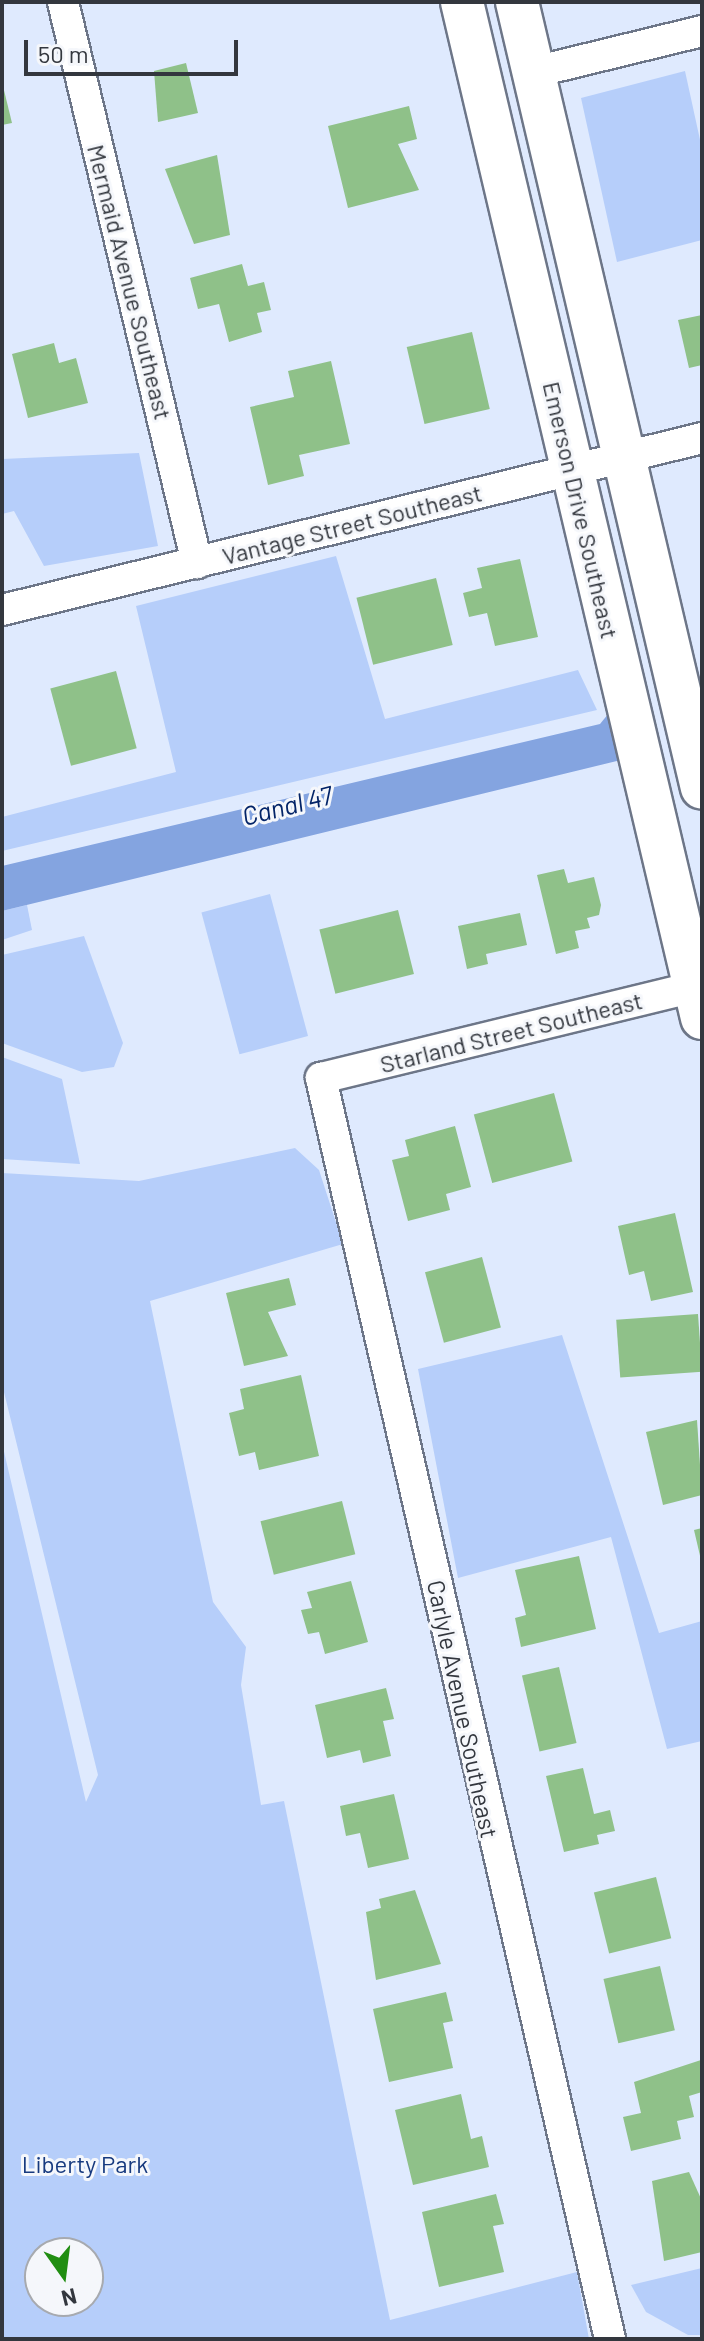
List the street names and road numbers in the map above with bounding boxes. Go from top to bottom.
street label: Mermaid Avenue Southeast [82,141,178,423]
street label: Emerson Drive Southeast [537,379,625,641]
street label: Vantage Street Southeast [219,478,485,570]
street label: Starland Street Southeast [377,985,645,1079]
street label: Carlyle Avenue Southeast [422,1577,504,1841]

